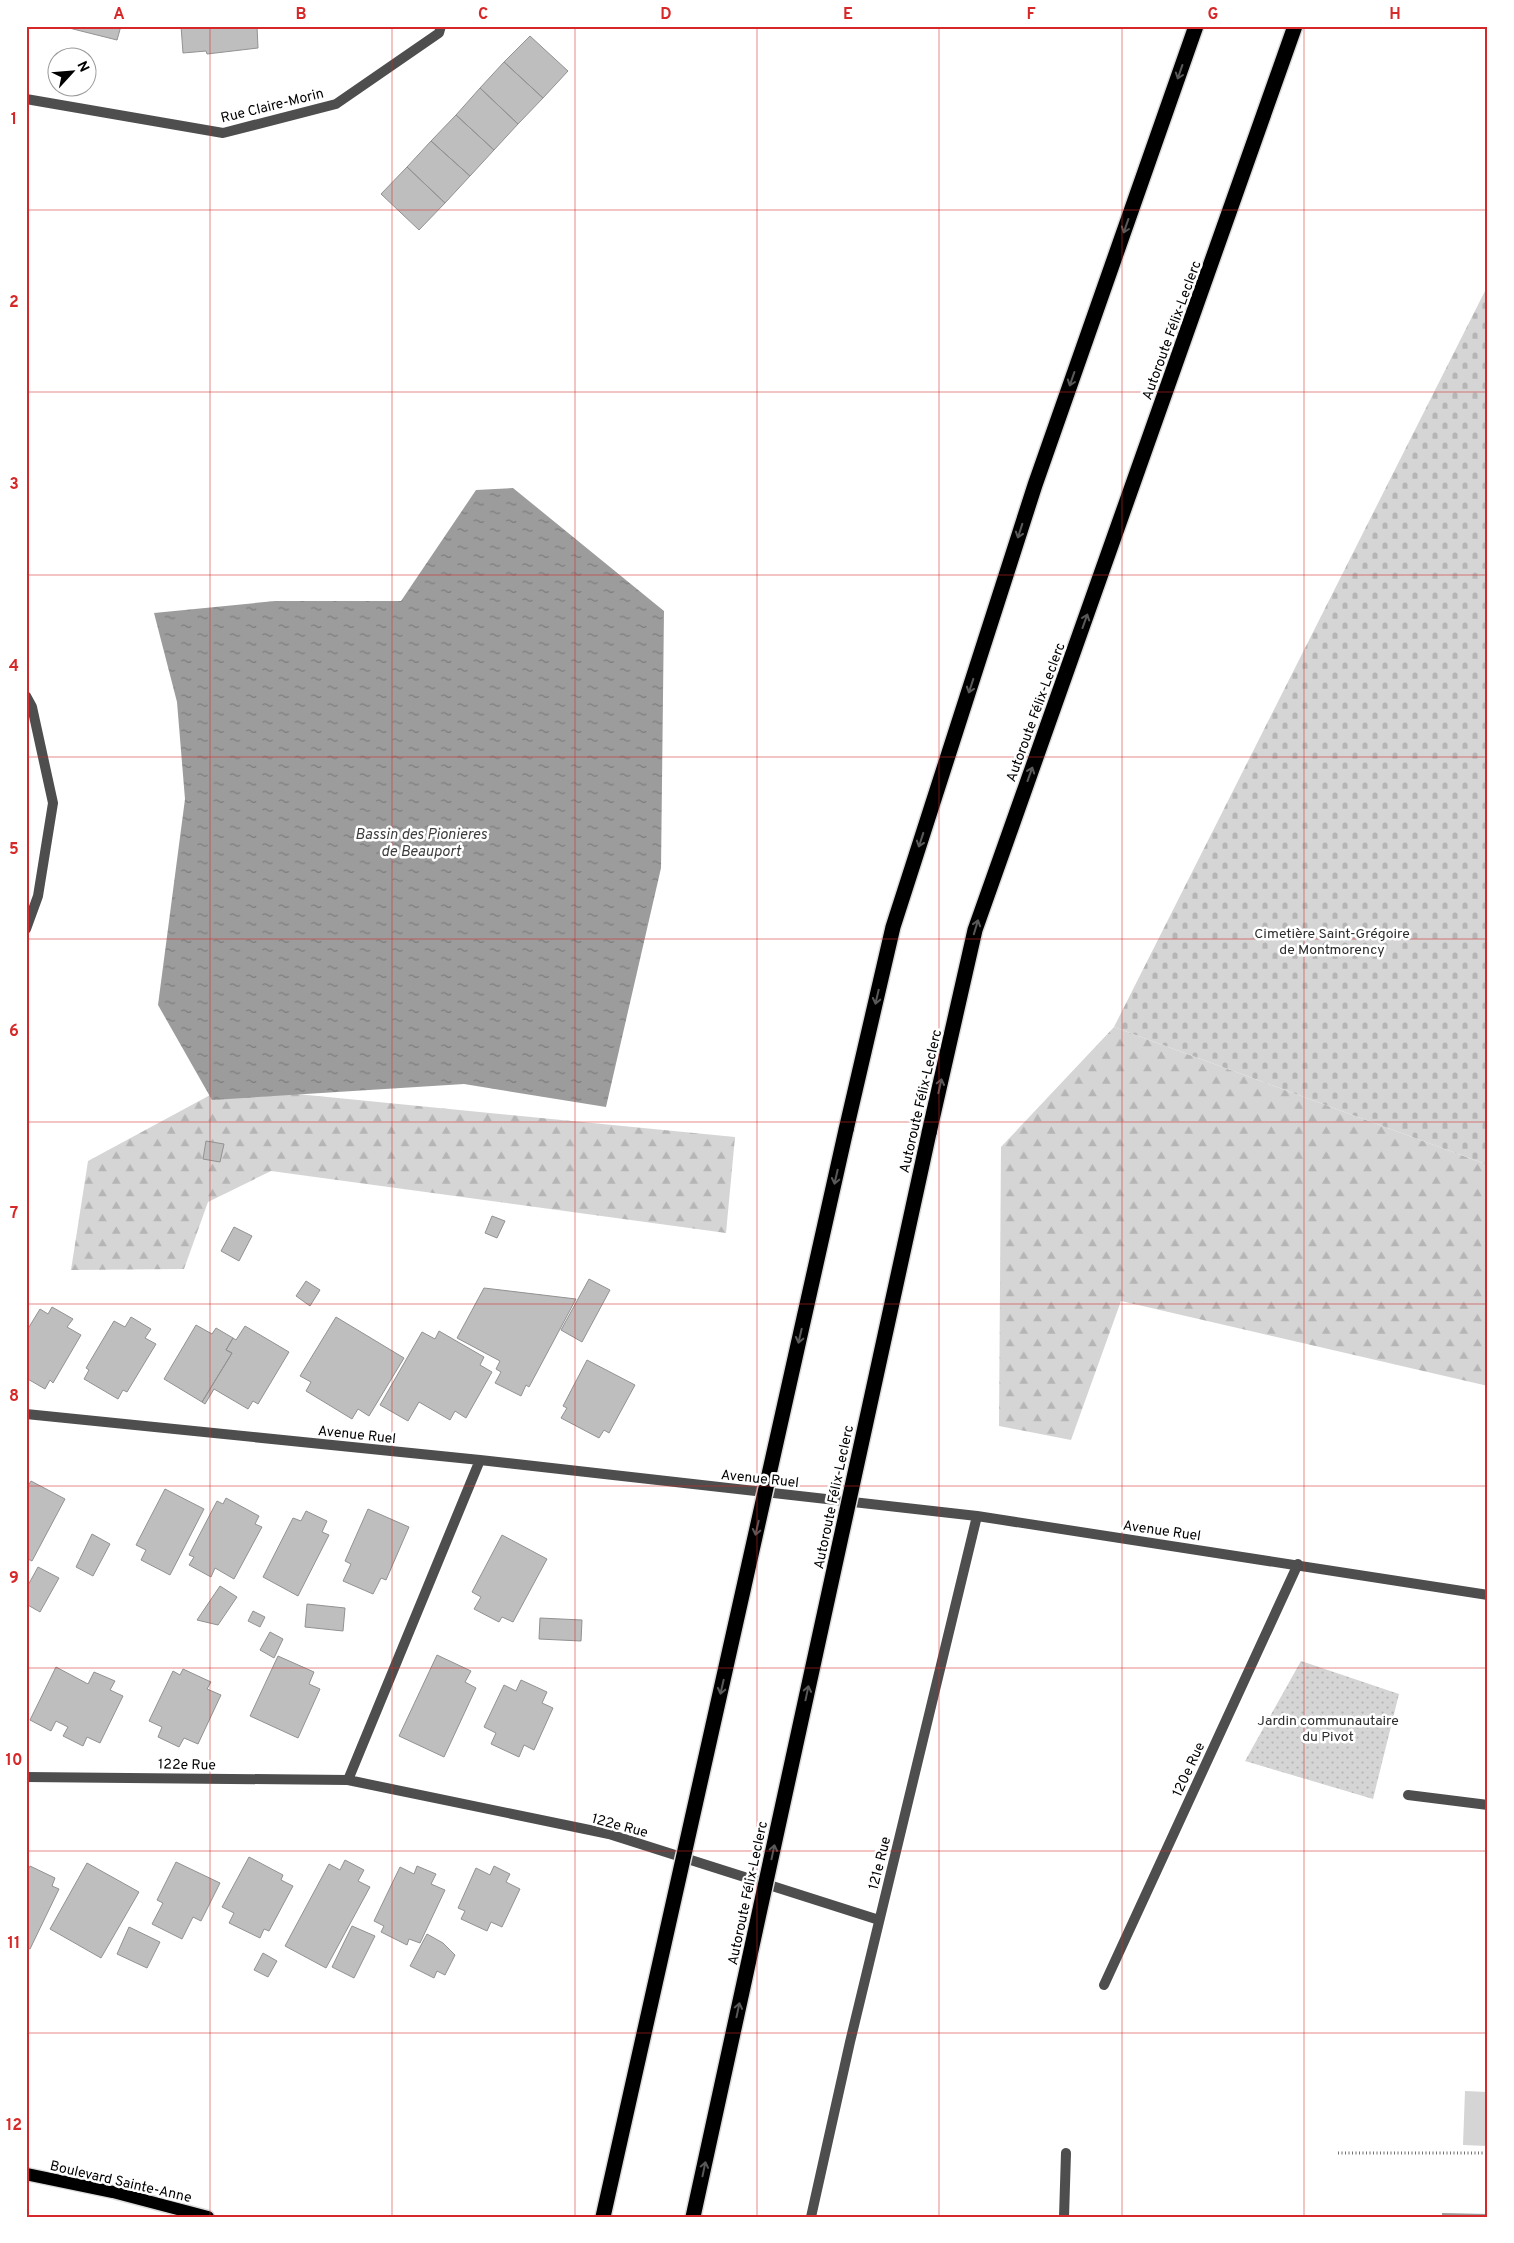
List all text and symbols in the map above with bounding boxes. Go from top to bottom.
text: A [113,5,125,25]
text: B [295,5,307,25]
text: C [478,5,488,25]
text: D [660,5,672,25]
text: E [843,5,853,25]
text: F [1026,5,1036,25]
text: G [1208,5,1218,25]
text: H [1389,5,1401,25]
north arrow [48,48,98,98]
text: N [72,59,92,75]
one-way arrow [1175,64,1184,80]
street label: Rue Claire-Morin [219,85,326,127]
text: 1 [11,110,17,130]
one-way arrow [1121,217,1130,233]
street label: Autoroute Félix-Leclerc [1139,259,1206,402]
text: 2 [9,293,19,313]
one-way arrow [1067,371,1077,387]
text: 3 [9,475,19,495]
one-way arrow [1015,523,1025,539]
one-way arrow [1081,614,1090,629]
street label: Autoroute Félix-Leclerc [1003,641,1070,784]
text: 4 [9,657,19,677]
one-way arrow [965,677,975,693]
one-way arrow [1026,767,1035,782]
water label: Bassin des Pionieres de Beauport [355,826,487,862]
one-way arrow [915,832,925,848]
text: 5 [9,840,19,860]
one-way arrow [972,920,982,936]
park label: Cimetière Saint-Grégoire de Montmorency [1254,926,1410,959]
one-way arrow [872,988,881,1004]
text: 6 [9,1022,19,1042]
street label: Autoroute Félix-Leclerc [897,1028,946,1175]
one-way arrow [935,1078,945,1094]
one-way arrow [831,1169,840,1185]
text: 7 [10,1204,18,1224]
one-way arrow [795,1327,804,1343]
text: 8 [9,1387,19,1407]
street label: Avenue Ruel [317,1423,397,1448]
street label: Autoroute Félix-Leclerc [811,1424,858,1571]
street label: Avenue Ruel [720,1467,800,1492]
street label: Avenue Ruel [1122,1518,1202,1545]
one-way arrow [752,1520,761,1536]
text: 9 [9,1569,19,1589]
one-way arrow [716,1679,726,1695]
one-way arrow [803,1685,812,1701]
park label: Jardin communautaire du Pivot [1257,1713,1399,1746]
street label: 120e Rue [1169,1740,1209,1800]
text: 10 [6,1751,22,1771]
street label: 122e Rue [158,1756,216,1775]
street label: 122e Rue [590,1811,650,1842]
street label: Autoroute Félix-Leclerc [725,1820,772,1967]
street label: 121e Rue [866,1835,895,1892]
one-way arrow [769,1844,778,1860]
text: 11 [8,1934,20,1954]
one-way arrow [734,2003,743,2019]
text: 12 [6,2116,22,2136]
street label: Boulevard Sainte-Anne [48,2158,193,2207]
one-way arrow [700,2162,709,2178]

